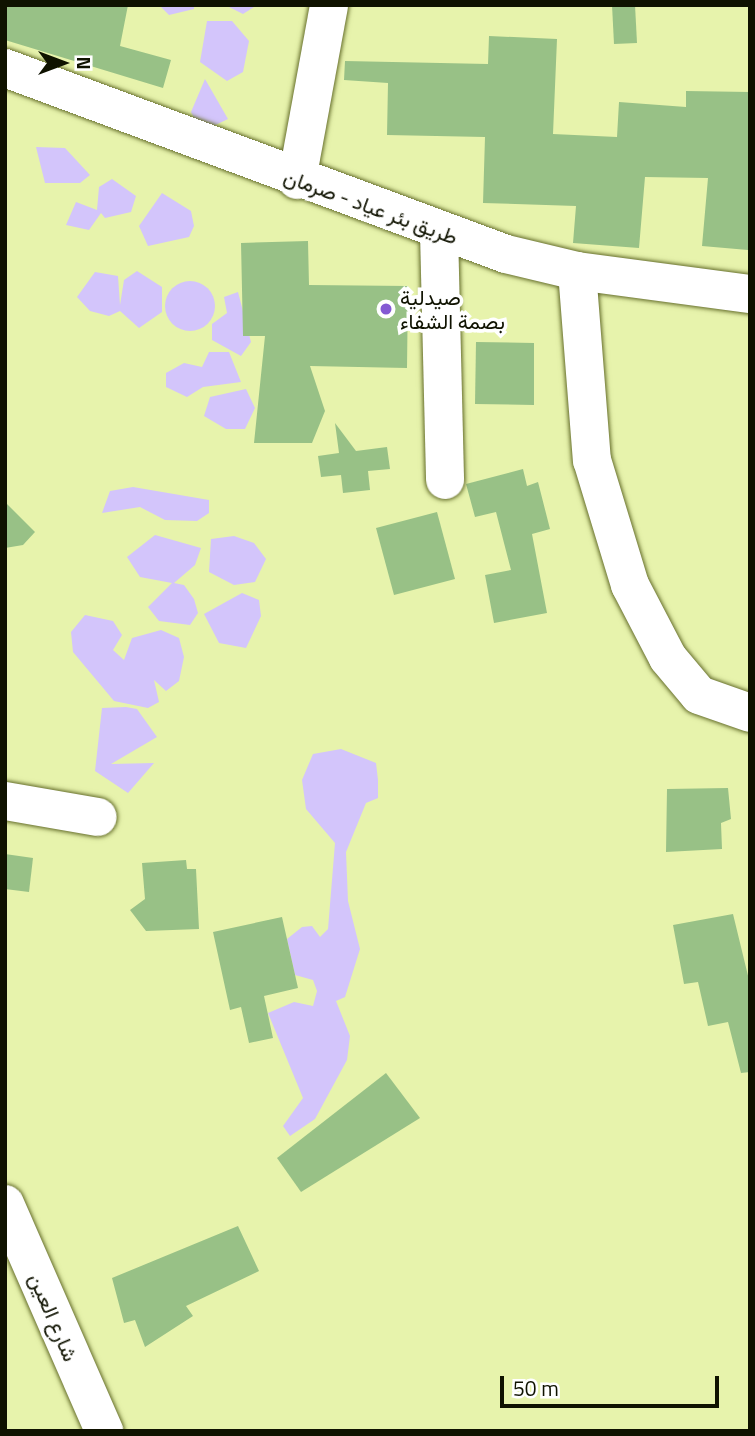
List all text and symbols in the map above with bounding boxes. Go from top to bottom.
north arrow [28,28,98,98]
text: N [70,56,99,70]
street label: طريق بئر عياد - صرمان [281,163,461,249]
place label: صيدلية بصمة الشفاء [400,284,505,334]
marker: صيدلية بصمة الشفاء [378,301,394,317]
street label: شارع العين [24,1269,84,1365]
scale bar [503,1362,722,1406]
text: 50 m [513,1372,559,1404]

